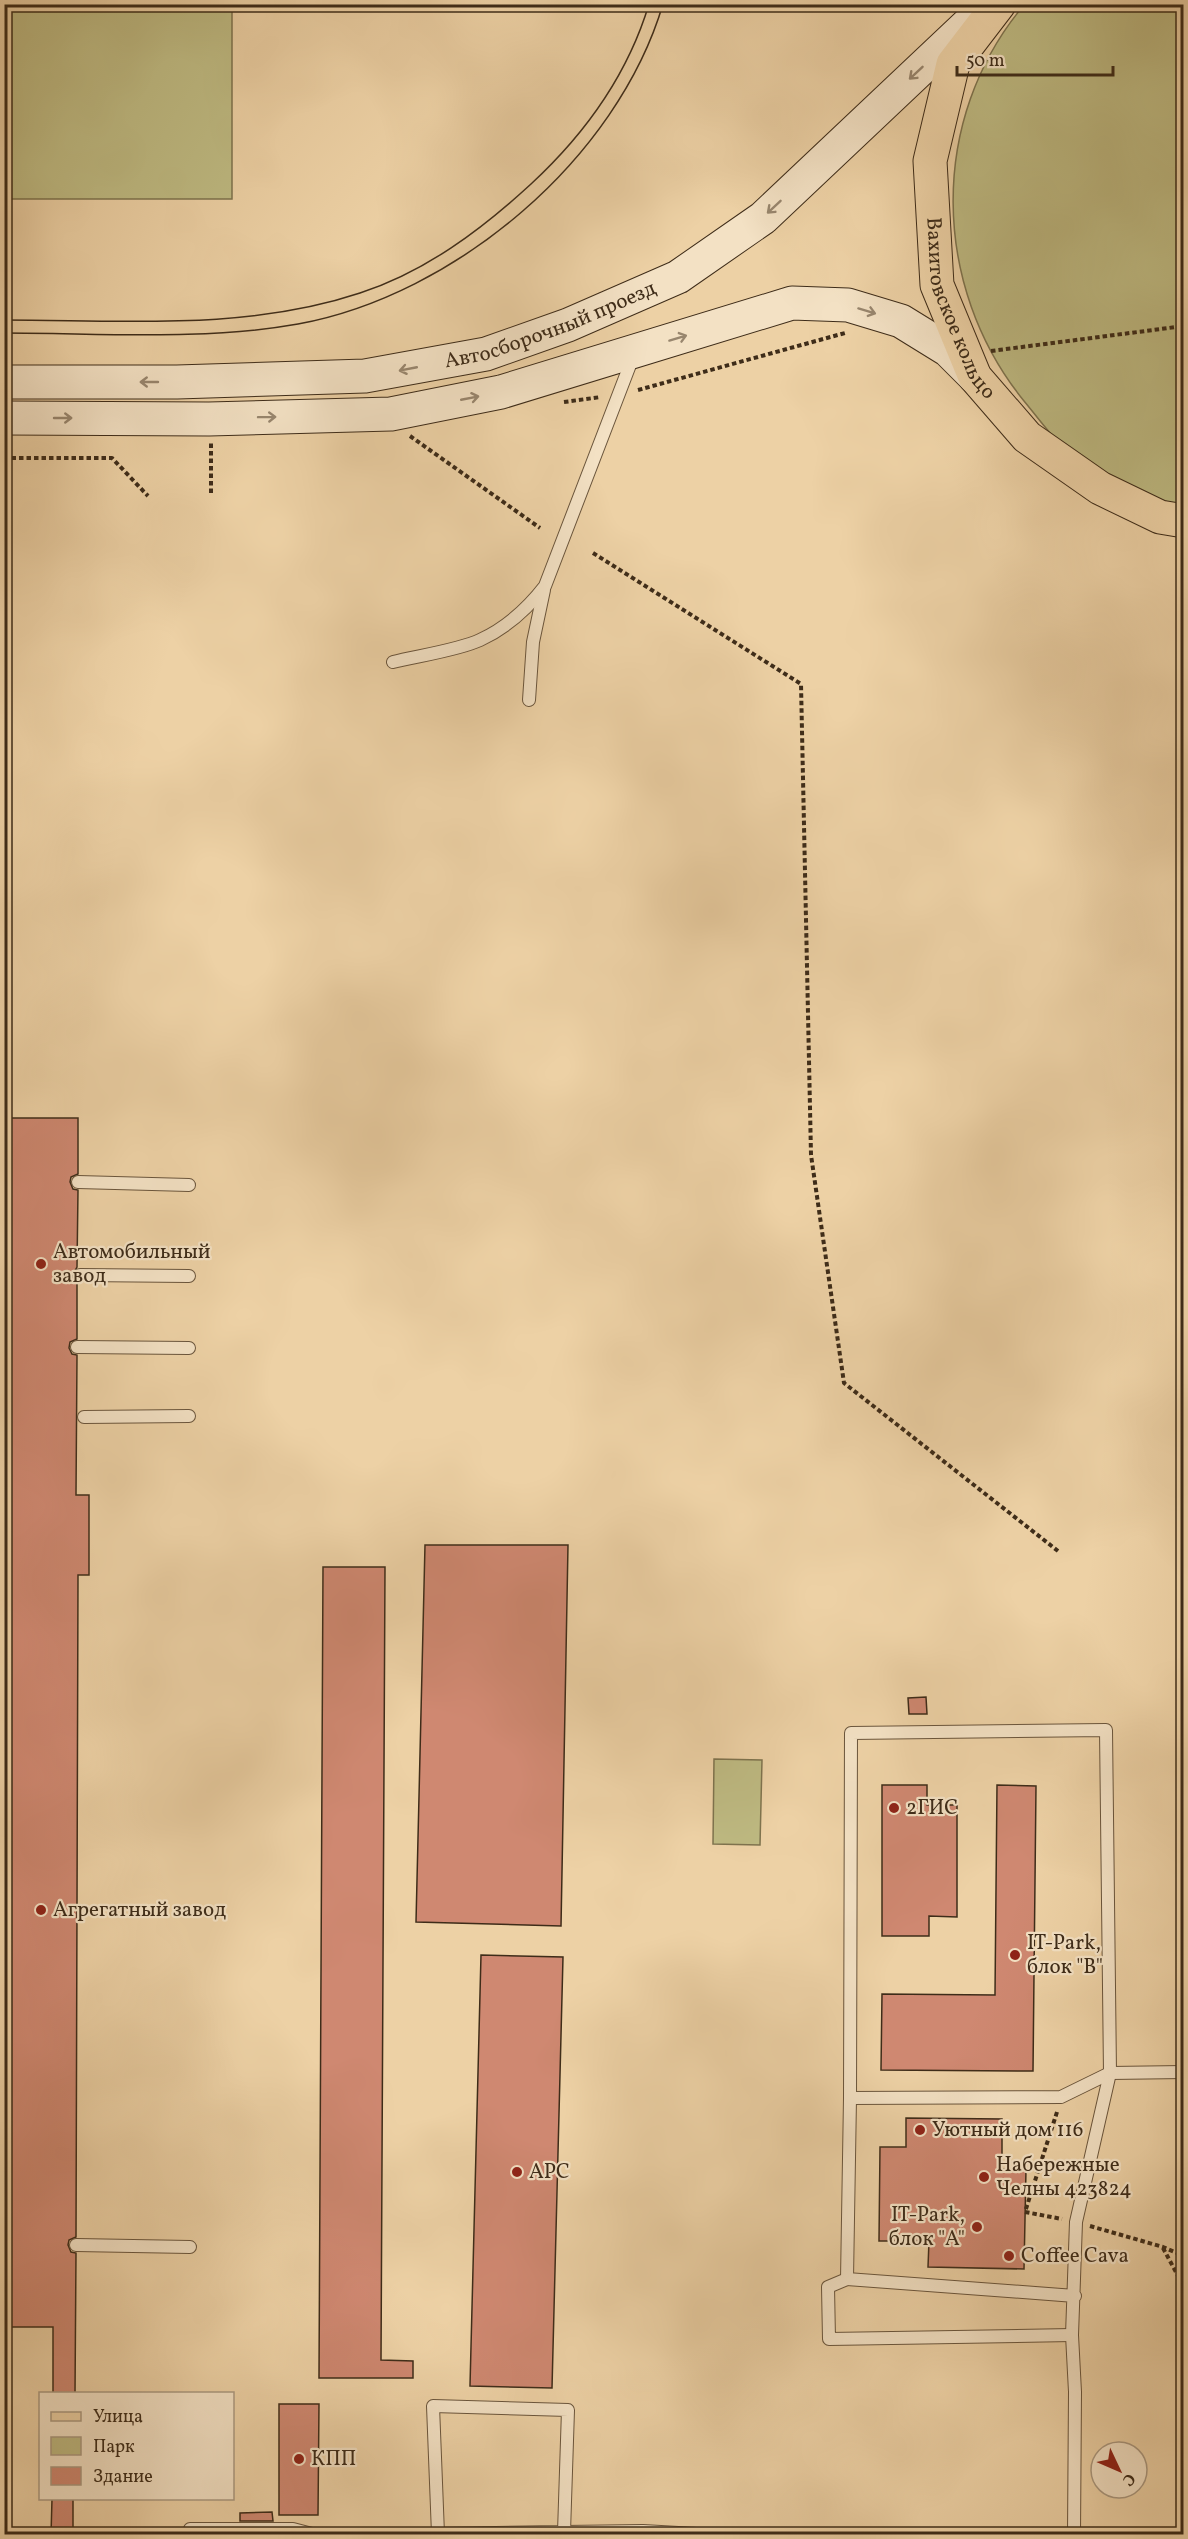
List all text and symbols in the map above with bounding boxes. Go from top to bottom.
scale bar [957,39,1113,77]
text: 50 m [966,49,1005,74]
one-way arrow [909,66,924,80]
one-way arrow [767,200,782,214]
street label: Вахитовское кольцо [919,216,1003,406]
street label: Автосборочный проезд [442,274,661,376]
one-way arrow [857,305,876,317]
one-way arrow [668,332,687,343]
one-way arrow [399,364,419,375]
one-way arrow [139,376,159,388]
one-way arrow [460,392,480,403]
one-way arrow [52,412,72,424]
one-way arrow [257,412,277,423]
place label: Автомобильный завод [53,1238,211,1291]
marker: Автомобильный завод [34,1257,48,1271]
place label: 2ГИС [906,1794,958,1823]
marker: 2ГИС [887,1801,901,1815]
place label: Агрегатный завод [53,1896,226,1925]
marker: Агрегатный завод [34,1903,48,1917]
place label: IT-Park, блок "В" [1027,1929,1103,1982]
marker: IT-Park, блок "В" [1008,1948,1022,1962]
place label: Уютный дом 116 [932,2116,1083,2145]
marker: Уютный дом 116 [913,2123,927,2137]
place label: Набережные Челны 423824 [996,2151,1132,2204]
place label: АРС [529,2158,570,2187]
marker: АРС [510,2165,524,2179]
marker: Набережные Челны 423824 [977,2170,991,2184]
place label: IT-Park, блок "А" [889,2201,965,2254]
marker: IT-Park, блок "А" [970,2220,984,2234]
place label: Coffee Cava [1021,2242,1129,2271]
marker: Coffee Cava [1002,2249,1016,2263]
legend [39,2392,234,2500]
text: Улица [93,2405,143,2430]
text: Парк [93,2435,135,2460]
north arrow [1089,2440,1149,2500]
place label: КПП [311,2445,356,2474]
marker: КПП [292,2452,306,2466]
text: Здание [93,2465,153,2490]
text: С [1117,2468,1140,2490]

